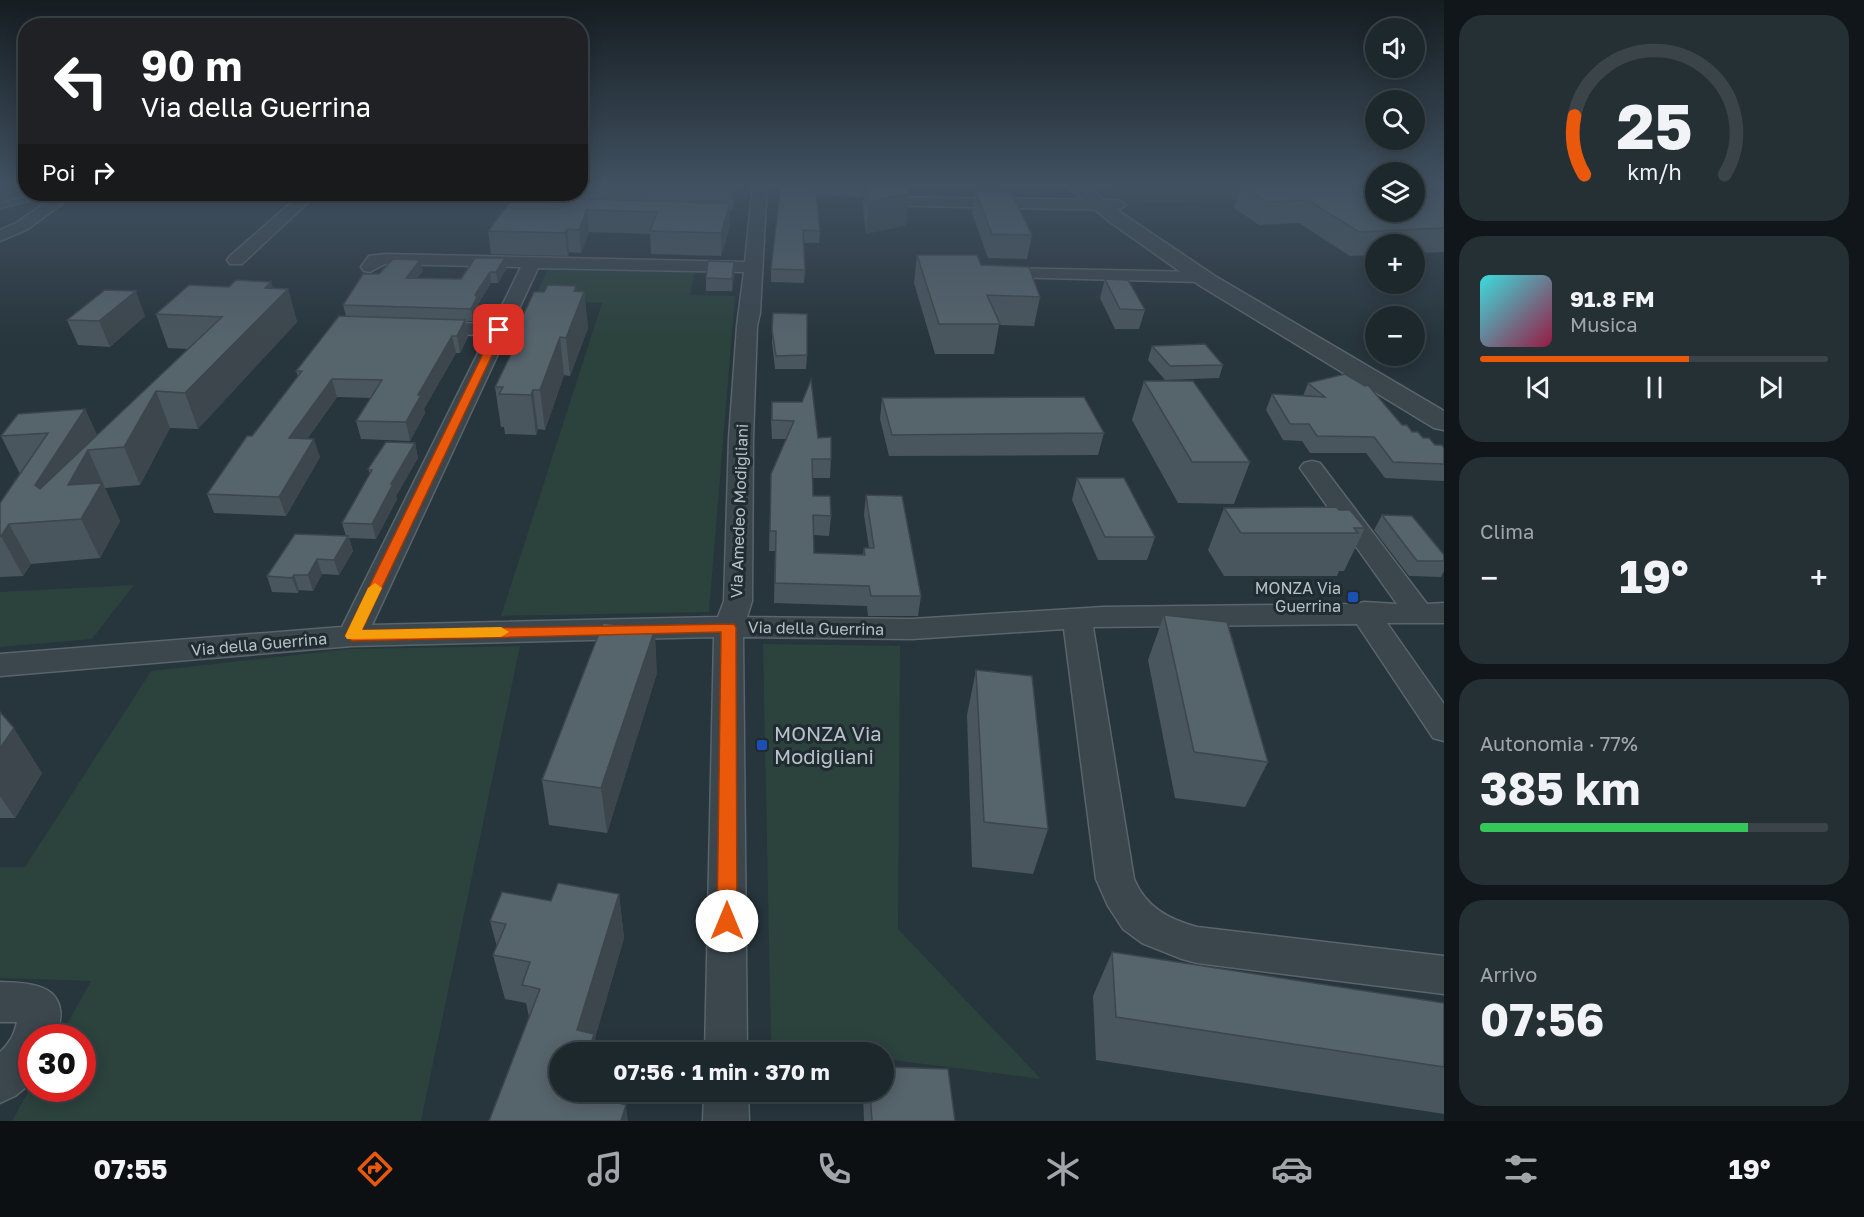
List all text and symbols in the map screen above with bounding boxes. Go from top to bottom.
map controls [1365,18,1425,366]
button: sound [1365,18,1425,78]
text: 90 m [141,40,242,90]
icon: left [42,42,120,120]
text: 25 [1616,88,1692,163]
button: search [1365,90,1425,150]
text: Via della Guerrina [141,91,371,123]
icon: right [87,156,120,189]
text: Poi [42,159,75,186]
text: km/h [1627,159,1681,185]
button: layers [1365,162,1425,222]
button: + [1365,234,1425,294]
text: 91.8 FM [1570,285,1655,312]
pin [473,304,524,355]
button: − [1365,306,1425,366]
text: Musica [1570,312,1637,336]
icon: arrive [482,313,515,346]
icon: previous [1522,371,1555,404]
icon: pause [1638,371,1671,404]
icon: next [1754,371,1787,404]
street label: Via Amedeo Modigliani [726,423,752,599]
text: Clima [1480,519,1534,543]
text: 19° [1619,549,1689,603]
text: − [1480,558,1498,597]
text: + [1810,558,1828,597]
place label: MONZA Via Guerrina [1255,578,1341,616]
marker: MONZA Via Guerrina [1346,590,1360,604]
street label: Via della Guerrina [748,617,884,639]
street label: Via della Guerrina [190,628,328,660]
place label: MONZA Via Modigliani [774,721,882,768]
text: Autonomia · 77% [1480,731,1638,755]
marker: MONZA Via Modigliani [755,738,769,752]
text: 385 km [1480,761,1640,815]
position arrow [695,889,759,953]
text: Arrivo [1480,962,1537,986]
text: 07:56 [1480,992,1604,1046]
speed limit sign: 30 [18,1024,96,1102]
text: 07:56 · 1 min · 370 m [613,1058,830,1085]
icon: directions [354,1148,396,1190]
icon: music [584,1148,626,1190]
icon: phone [813,1148,855,1190]
icon: climate [1042,1148,1084,1190]
icon: car [1271,1148,1313,1190]
icon: filters [1500,1148,1542,1190]
text: 07:55 [94,1153,167,1185]
text: 19° [1729,1153,1770,1185]

